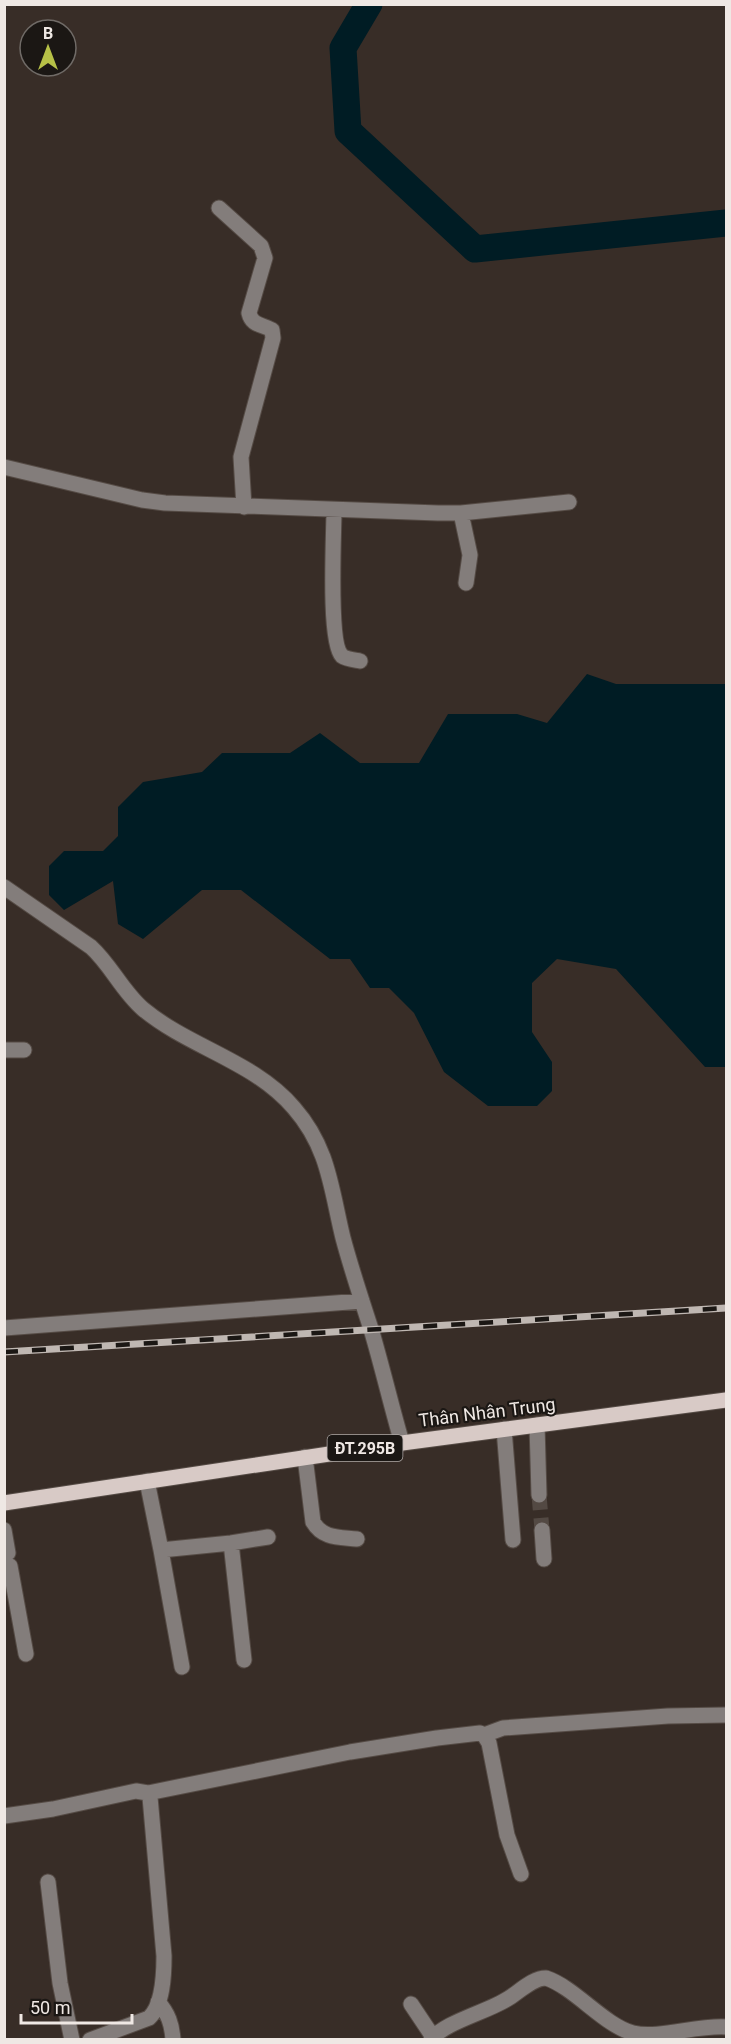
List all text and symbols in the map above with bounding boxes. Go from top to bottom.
north arrow [18,18,78,78]
text: B [43,24,53,43]
street label: Thân Nhân Trung [417,1393,557,1431]
road number: ĐT.295B [328,1435,403,1461]
scale bar [21,1987,132,2025]
text: 50 m [30,1997,70,2018]

